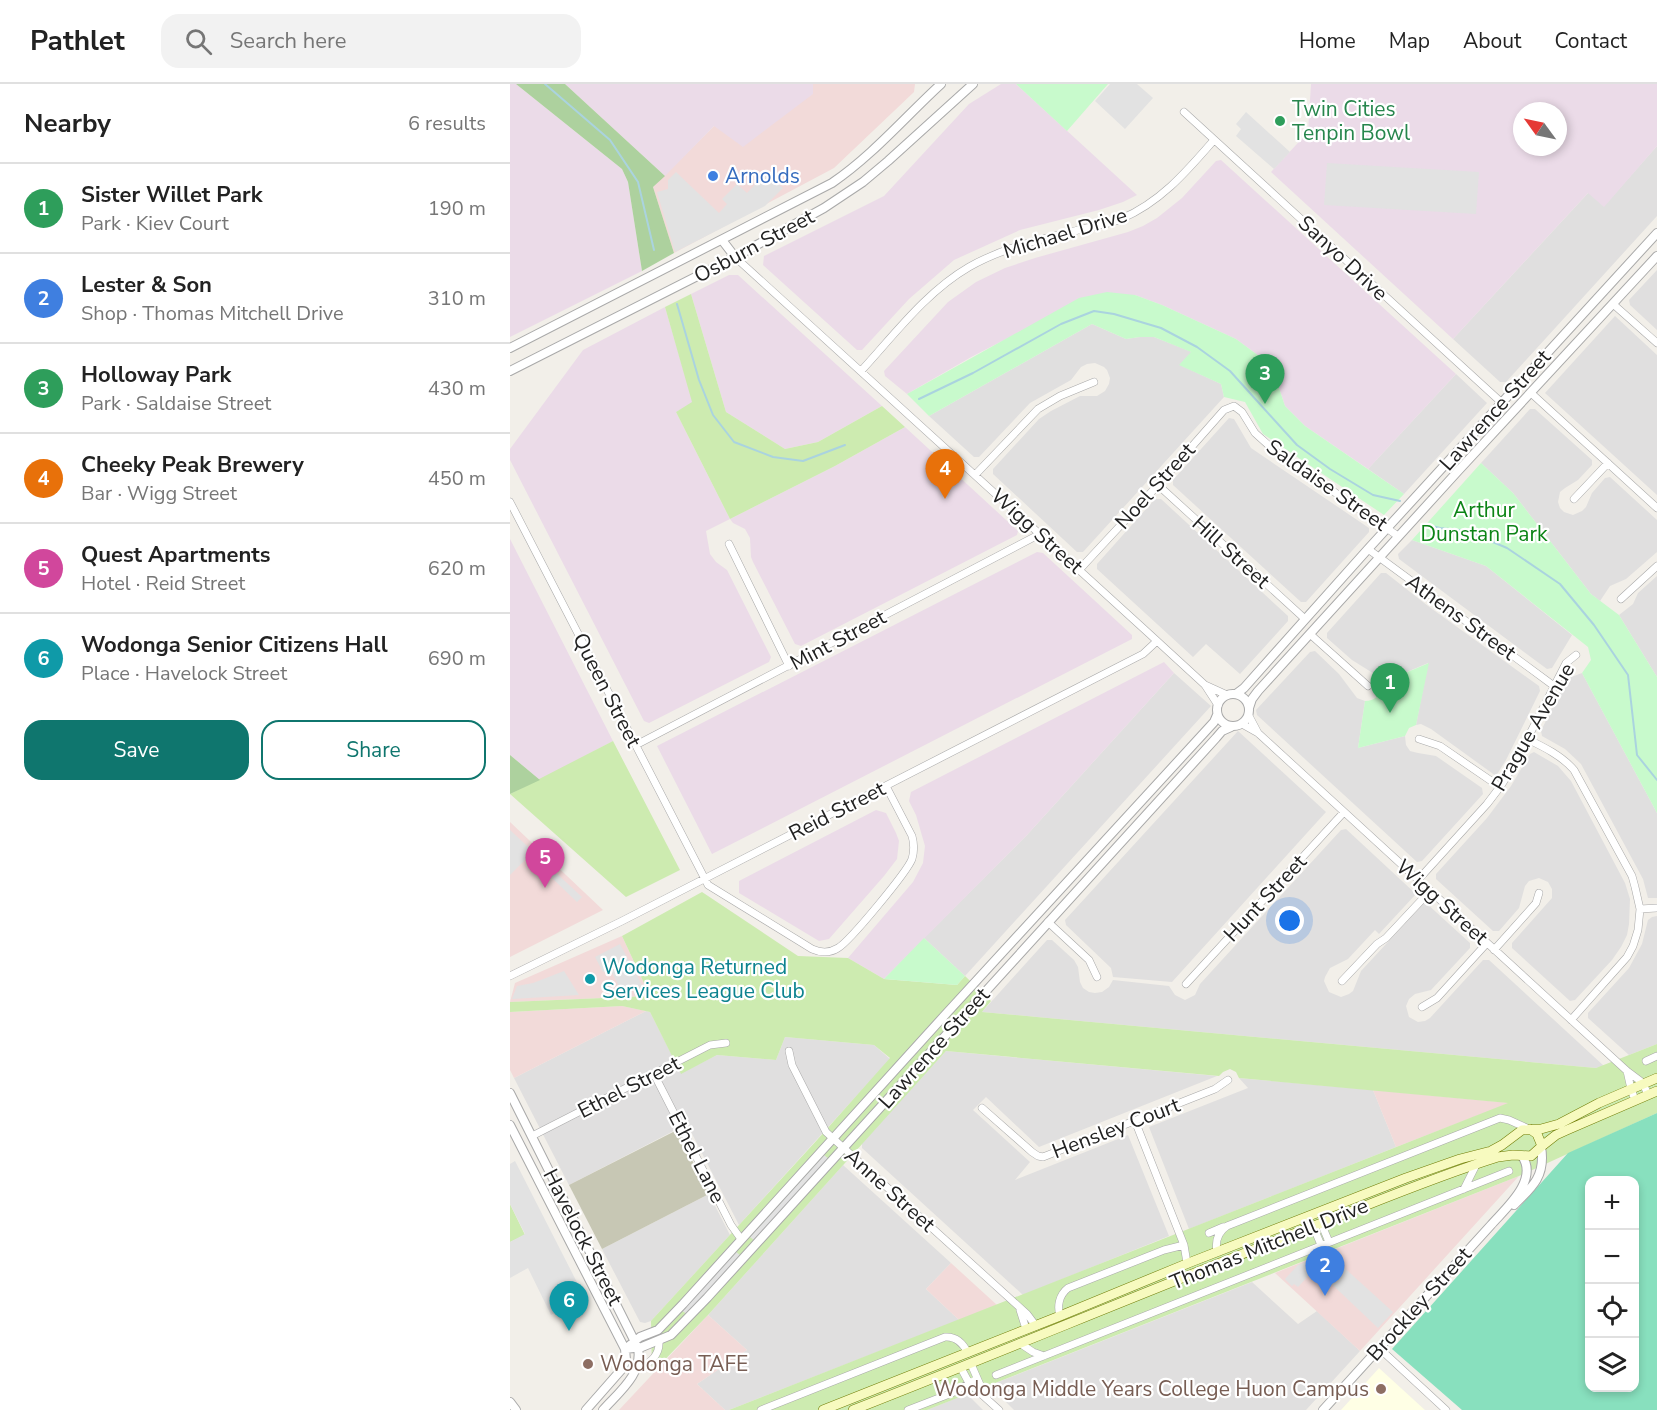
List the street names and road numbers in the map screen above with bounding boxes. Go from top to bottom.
street label: Michael Drive [1000,201,1130,265]
street label: Osburn Street [689,202,820,289]
street label: Sanyo Drive [1292,209,1394,307]
street label: Lawrence Street [1433,343,1557,477]
street label: Saldaise Street [1261,433,1394,538]
street label: Noel Street [1109,436,1202,535]
street label: Wigg Street [985,482,1090,580]
street label: Hill Street [1186,509,1277,595]
street label: Athens Street [1400,567,1522,667]
street label: Mint Street [785,603,891,677]
street label: Queen Street [566,628,648,753]
street label: Prague Avenue [1485,658,1581,796]
street label: Reid Street [784,774,891,847]
street label: Hunt Street [1217,848,1313,948]
street label: Wigg Street [1390,853,1495,951]
street label: Lawrence Street [872,981,996,1115]
street label: Ethel Street [573,1049,686,1125]
street label: Hensley Court [1048,1091,1185,1165]
street label: Ethel Lane [662,1106,732,1208]
street label: Anne Street [839,1142,942,1239]
street label: Havelock Street [537,1164,630,1311]
street label: Thomas Mitchell Drive [1166,1191,1372,1297]
street label: Brockley Street [1360,1241,1478,1367]

